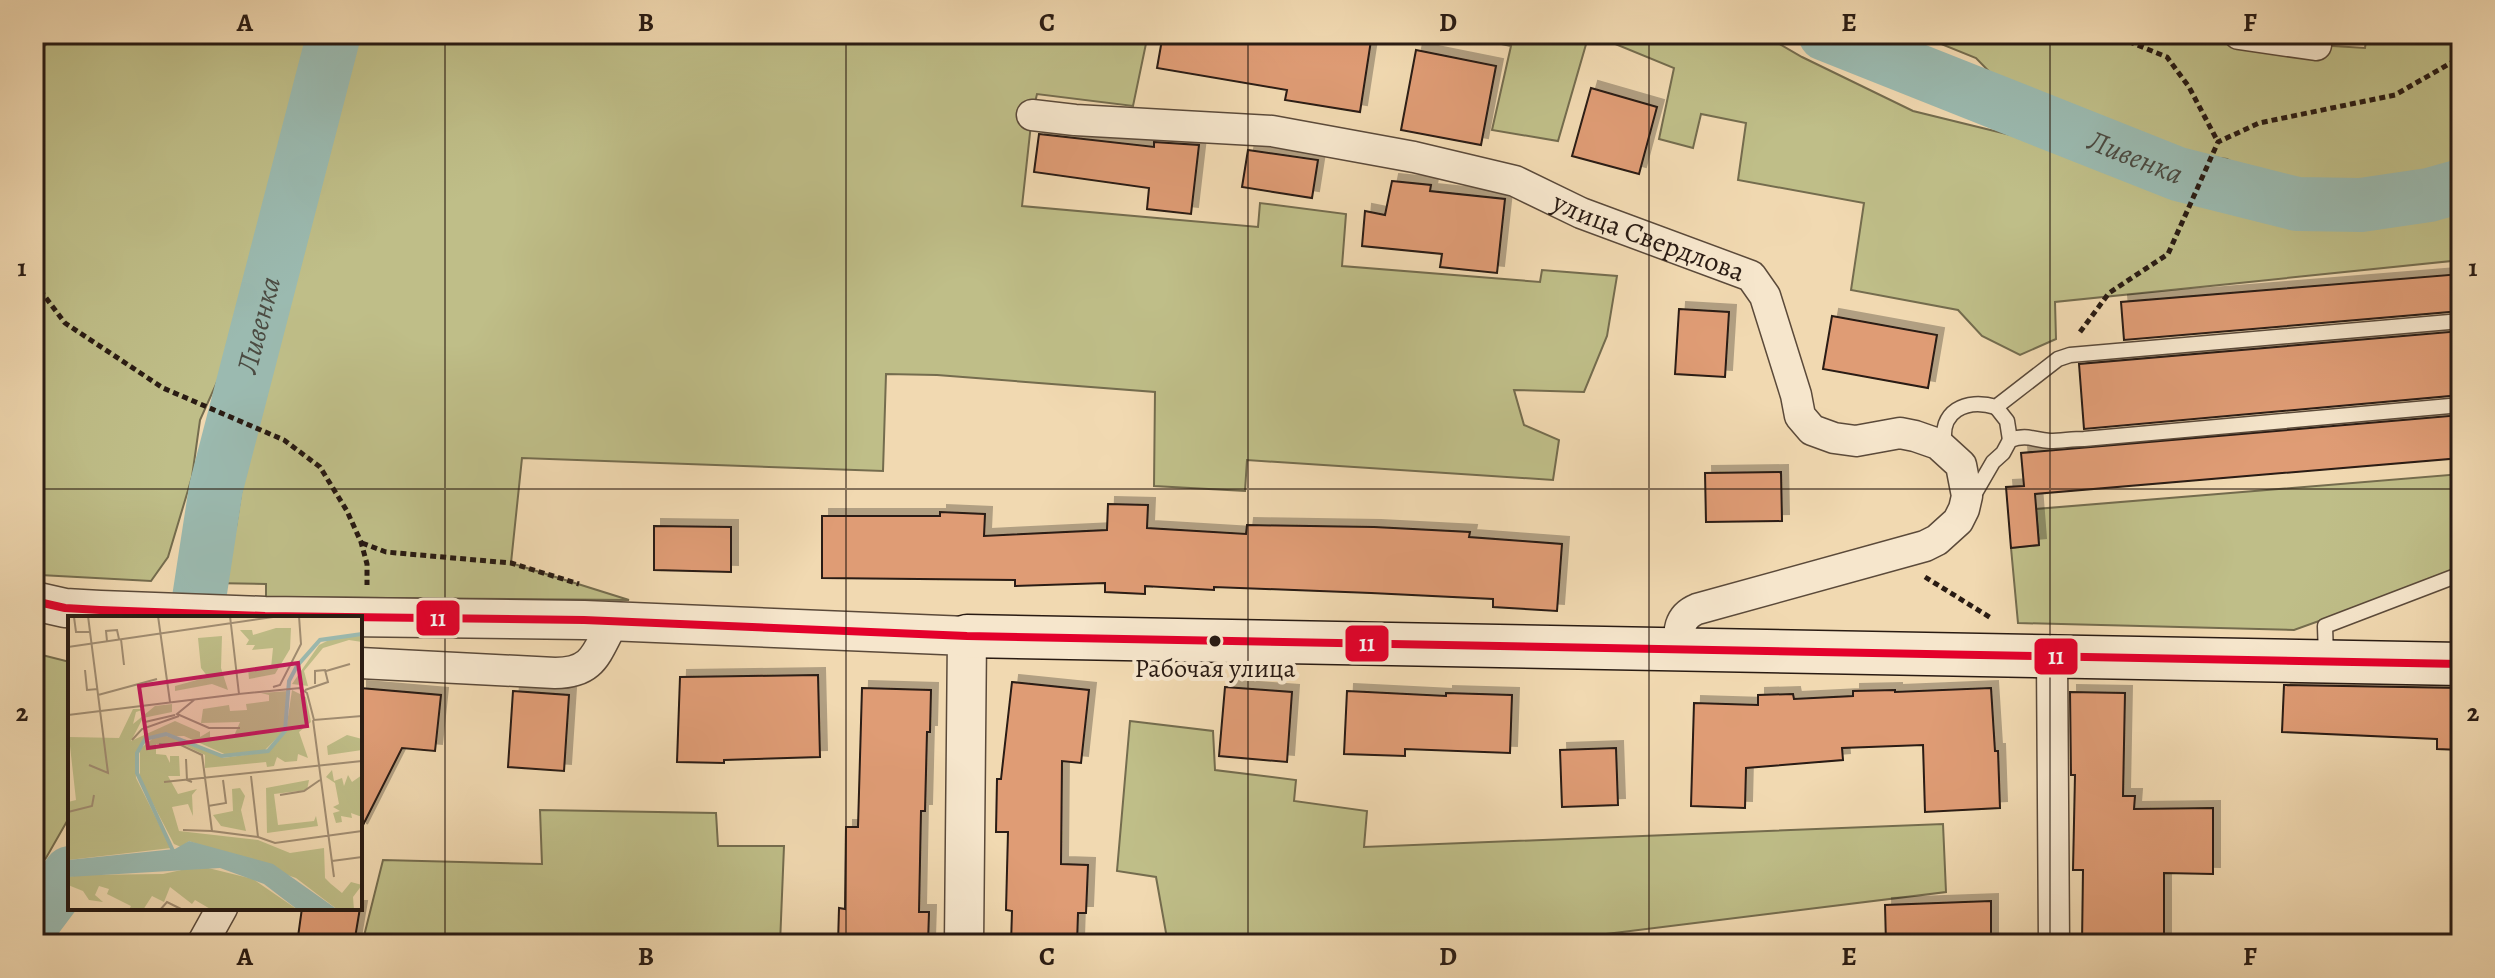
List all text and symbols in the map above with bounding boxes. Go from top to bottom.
text: A [236,5,254,40]
text: B [638,5,654,40]
text: C [1039,5,1055,40]
text: D [1439,5,1457,40]
text: E [1841,5,1857,40]
text: F [2243,5,2257,40]
water label: Ливенка [2081,120,2189,194]
street label: улица Свердлова [1545,183,1750,291]
text: 1 [17,250,27,285]
text: 1 [2468,250,2478,285]
water label: Ливенка [226,272,290,379]
line badge: 11 [415,599,461,637]
text: 11 [430,604,446,634]
inset map [68,616,362,910]
line badge: 11 [1344,624,1390,663]
text: 11 [1359,629,1375,659]
marker: Рабочая улица [1207,633,1223,649]
line badge: 11 [2033,637,2079,676]
text: 11 [2048,642,2064,672]
place label: Рабочая улица [1134,651,1296,686]
text: 2 [16,695,29,730]
text: 2 [2467,695,2480,730]
text: A [236,939,254,974]
text: B [638,939,654,974]
text: C [1039,939,1055,974]
text: D [1439,939,1457,974]
text: E [1841,939,1857,974]
text: F [2243,939,2257,974]

